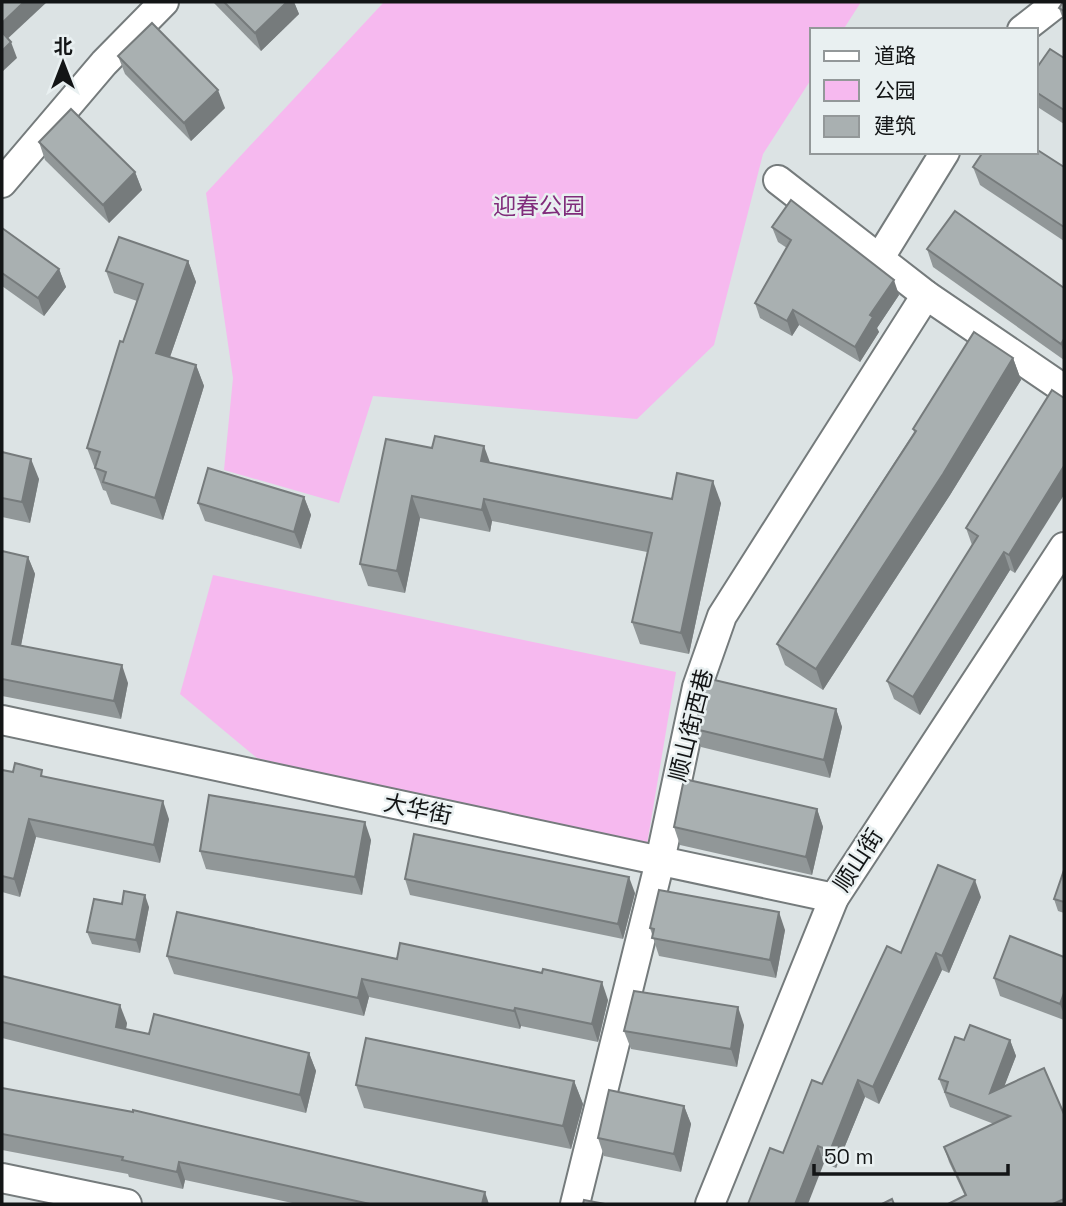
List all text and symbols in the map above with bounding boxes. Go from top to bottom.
north arrow [28,28,98,98]
legend [810,28,1038,154]
text: 北 [53,34,73,59]
text: 道路 [874,42,916,69]
text: 公园 [874,77,916,104]
text: 建筑 [874,112,916,139]
park label: 迎春公园 [493,191,585,221]
street label: 顺山街西巷 [663,666,719,784]
street label: 大华街 [381,787,455,831]
street label: 顺山街 [827,823,889,897]
scale bar [814,1132,1008,1176]
text: 50 m [824,1143,874,1170]

